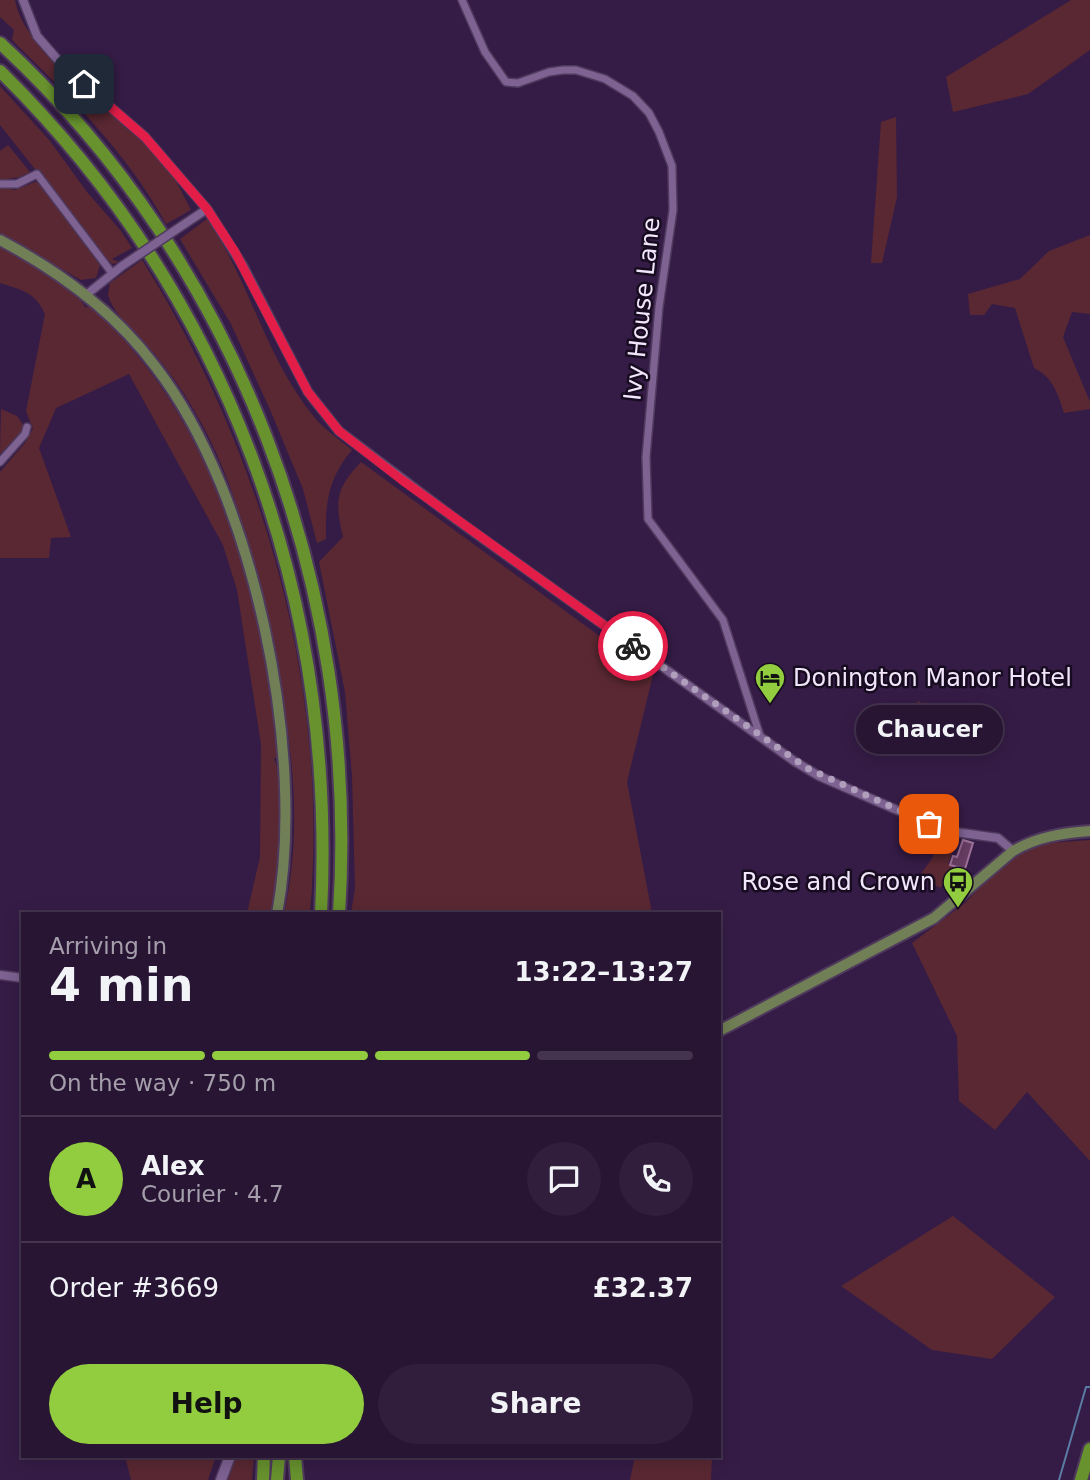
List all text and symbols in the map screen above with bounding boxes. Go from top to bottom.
pin [54,54,114,114]
icon: home [65,65,103,103]
street label: Ivy House Lane [618,216,666,402]
courier [598,611,668,681]
icon: bike [614,627,652,665]
hotel icon: Donington Manor Hotel [753,661,787,705]
place label: Donington Manor Hotel [793,664,1072,692]
callout: Chaucer [856,705,1002,754]
text: Chaucer [877,716,982,742]
pin [899,794,959,854]
icon: bag [910,805,948,843]
bus stop icon: Rose and Crown [941,865,975,909]
place label: Rose and Crown [741,868,935,896]
text: Arriving in [49,933,167,959]
text: 13:22–13:27 [514,957,693,987]
text: 4 min [49,958,193,1012]
text: On the way · 750 m [49,1070,276,1096]
button: chat [527,1142,601,1216]
button: phone [619,1142,693,1216]
text: Alex [141,1151,204,1181]
text: A [76,1164,96,1194]
text: Courier · 4.7 [141,1181,284,1207]
text: Order #3669 [49,1273,219,1303]
text: £32.37 [593,1273,693,1303]
button: Help [49,1364,364,1444]
button: Share [378,1364,693,1444]

